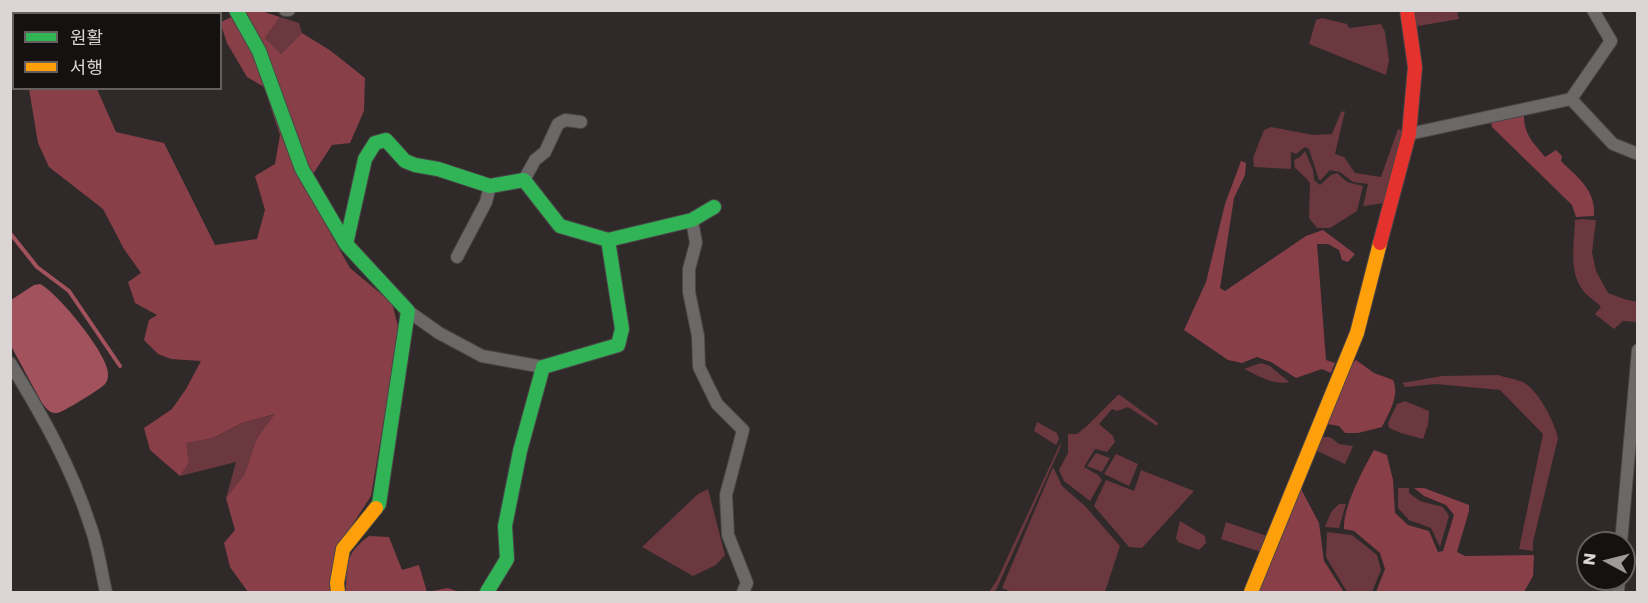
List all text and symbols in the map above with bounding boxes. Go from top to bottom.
legend [12,12,222,90]
text: 원활 [70,25,103,50]
text: 서행 [70,55,103,80]
north arrow [1576,531,1636,591]
text: N [1577,552,1602,566]

